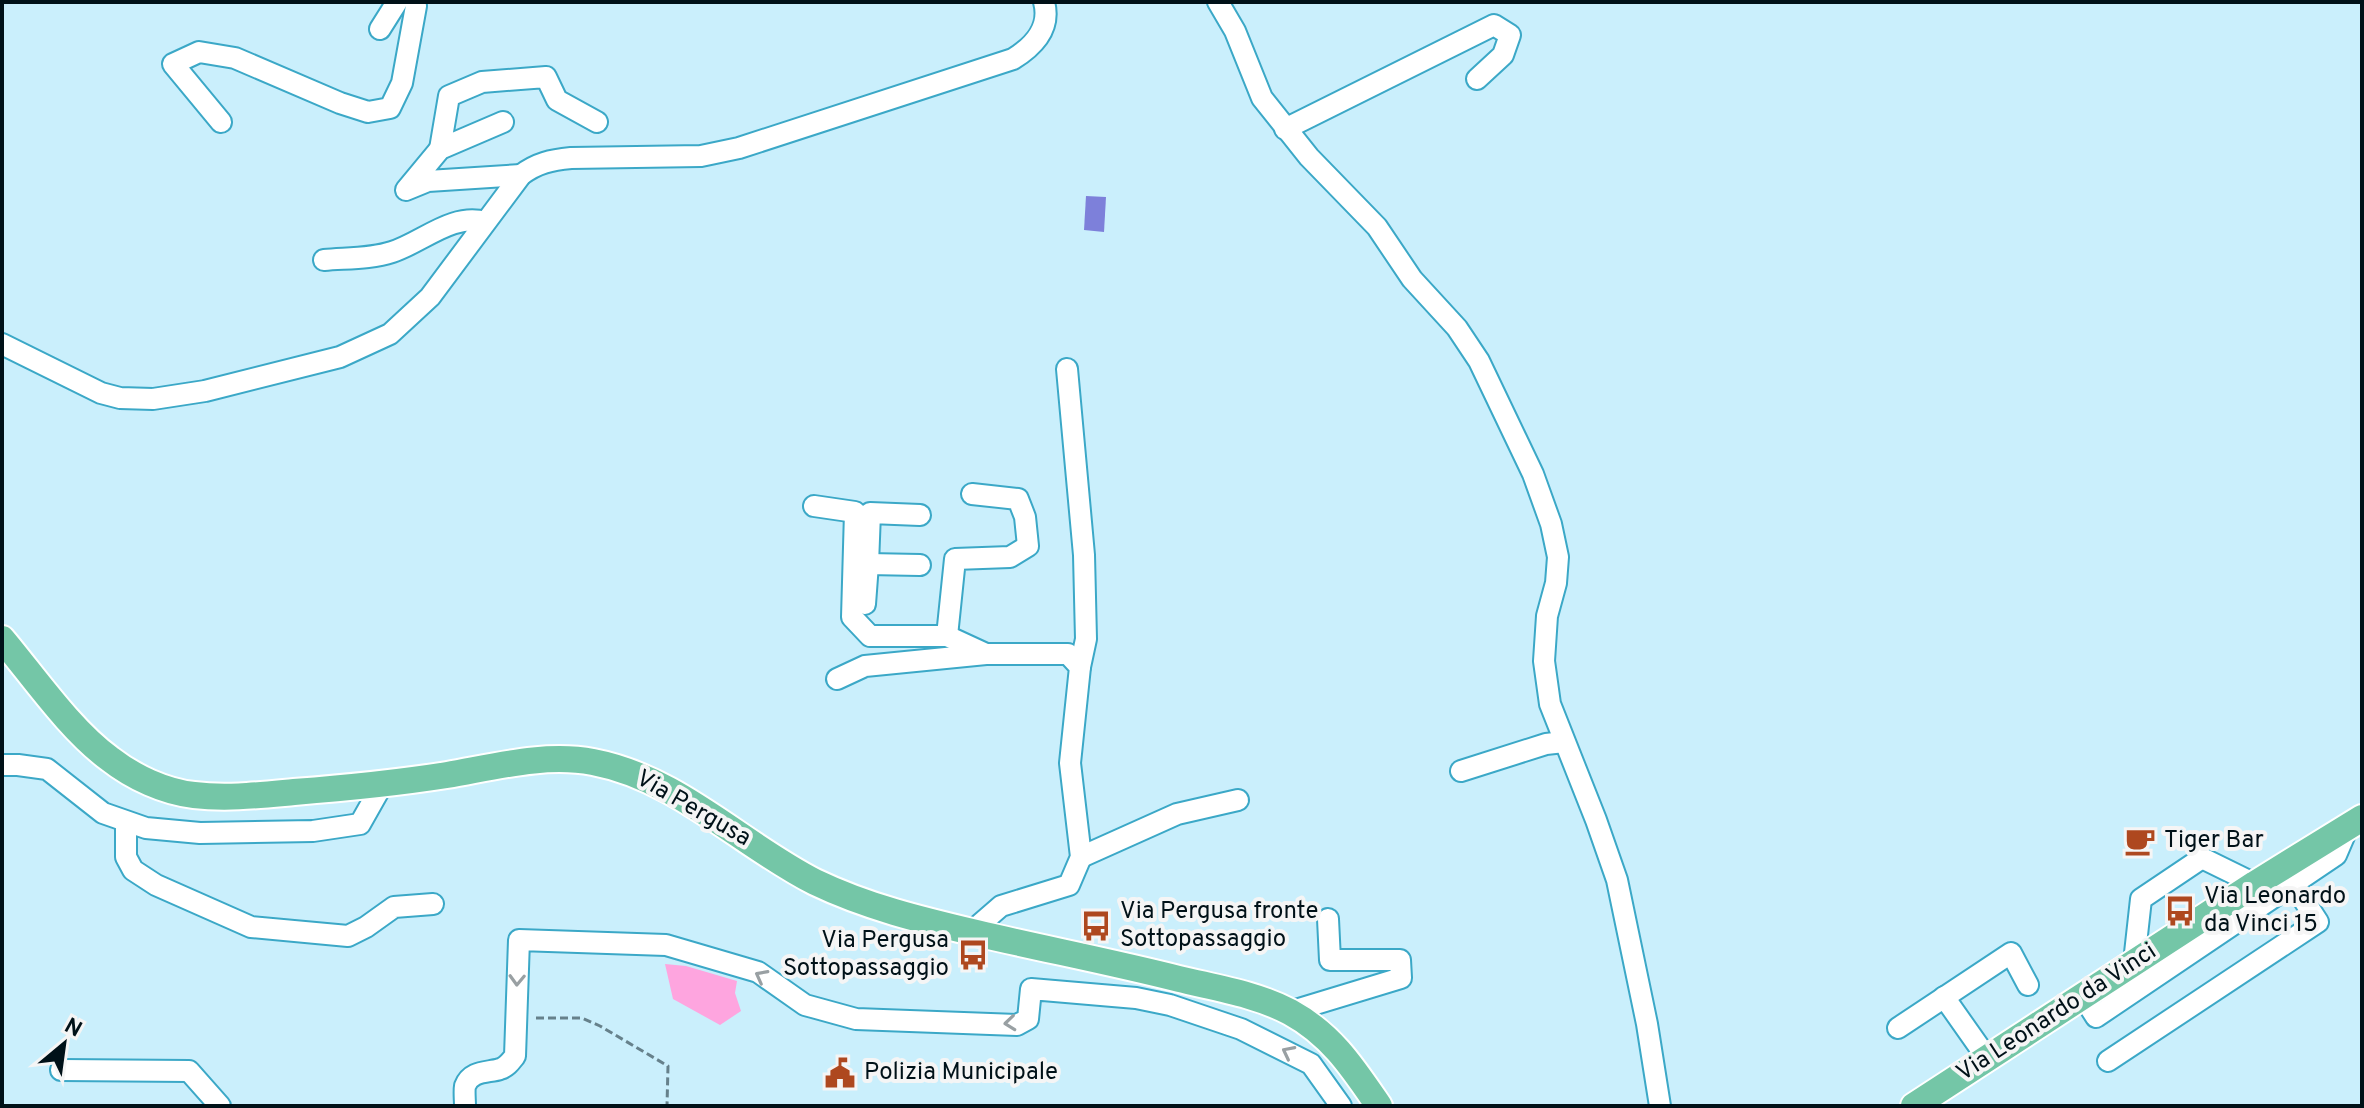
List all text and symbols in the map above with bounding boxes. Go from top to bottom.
street label: Via Pergusa [630,764,756,854]
cafe icon: Tiger Bar [2123,824,2157,858]
place label: Tiger Bar [2164,826,2264,856]
place label: Via Leonardo da Vinci 15 [2204,882,2346,940]
bus stop icon: Via Leonardo da Vinci 15 [2163,894,2197,928]
place label: Via Pergusa fronte Sottopassaggio [1120,897,1318,955]
bus stop icon: Via Pergusa fronte Sottopassaggio [1079,909,1113,943]
place label: Via Pergusa Sottopassaggio [783,926,949,984]
street label: Via Leonardo da Vinci [1951,937,2163,1089]
bus stop icon: Via Pergusa Sottopassaggio [956,938,990,972]
one-way arrow [755,970,770,986]
one-way arrow [509,974,526,987]
north arrow [24,1004,104,1084]
text: N [59,1013,86,1044]
one-way arrow [1004,1014,1017,1031]
one-way arrow [1281,1046,1296,1062]
public building icon: Polizia Municipale [823,1056,857,1090]
place label: Polizia Municipale [864,1058,1058,1088]

